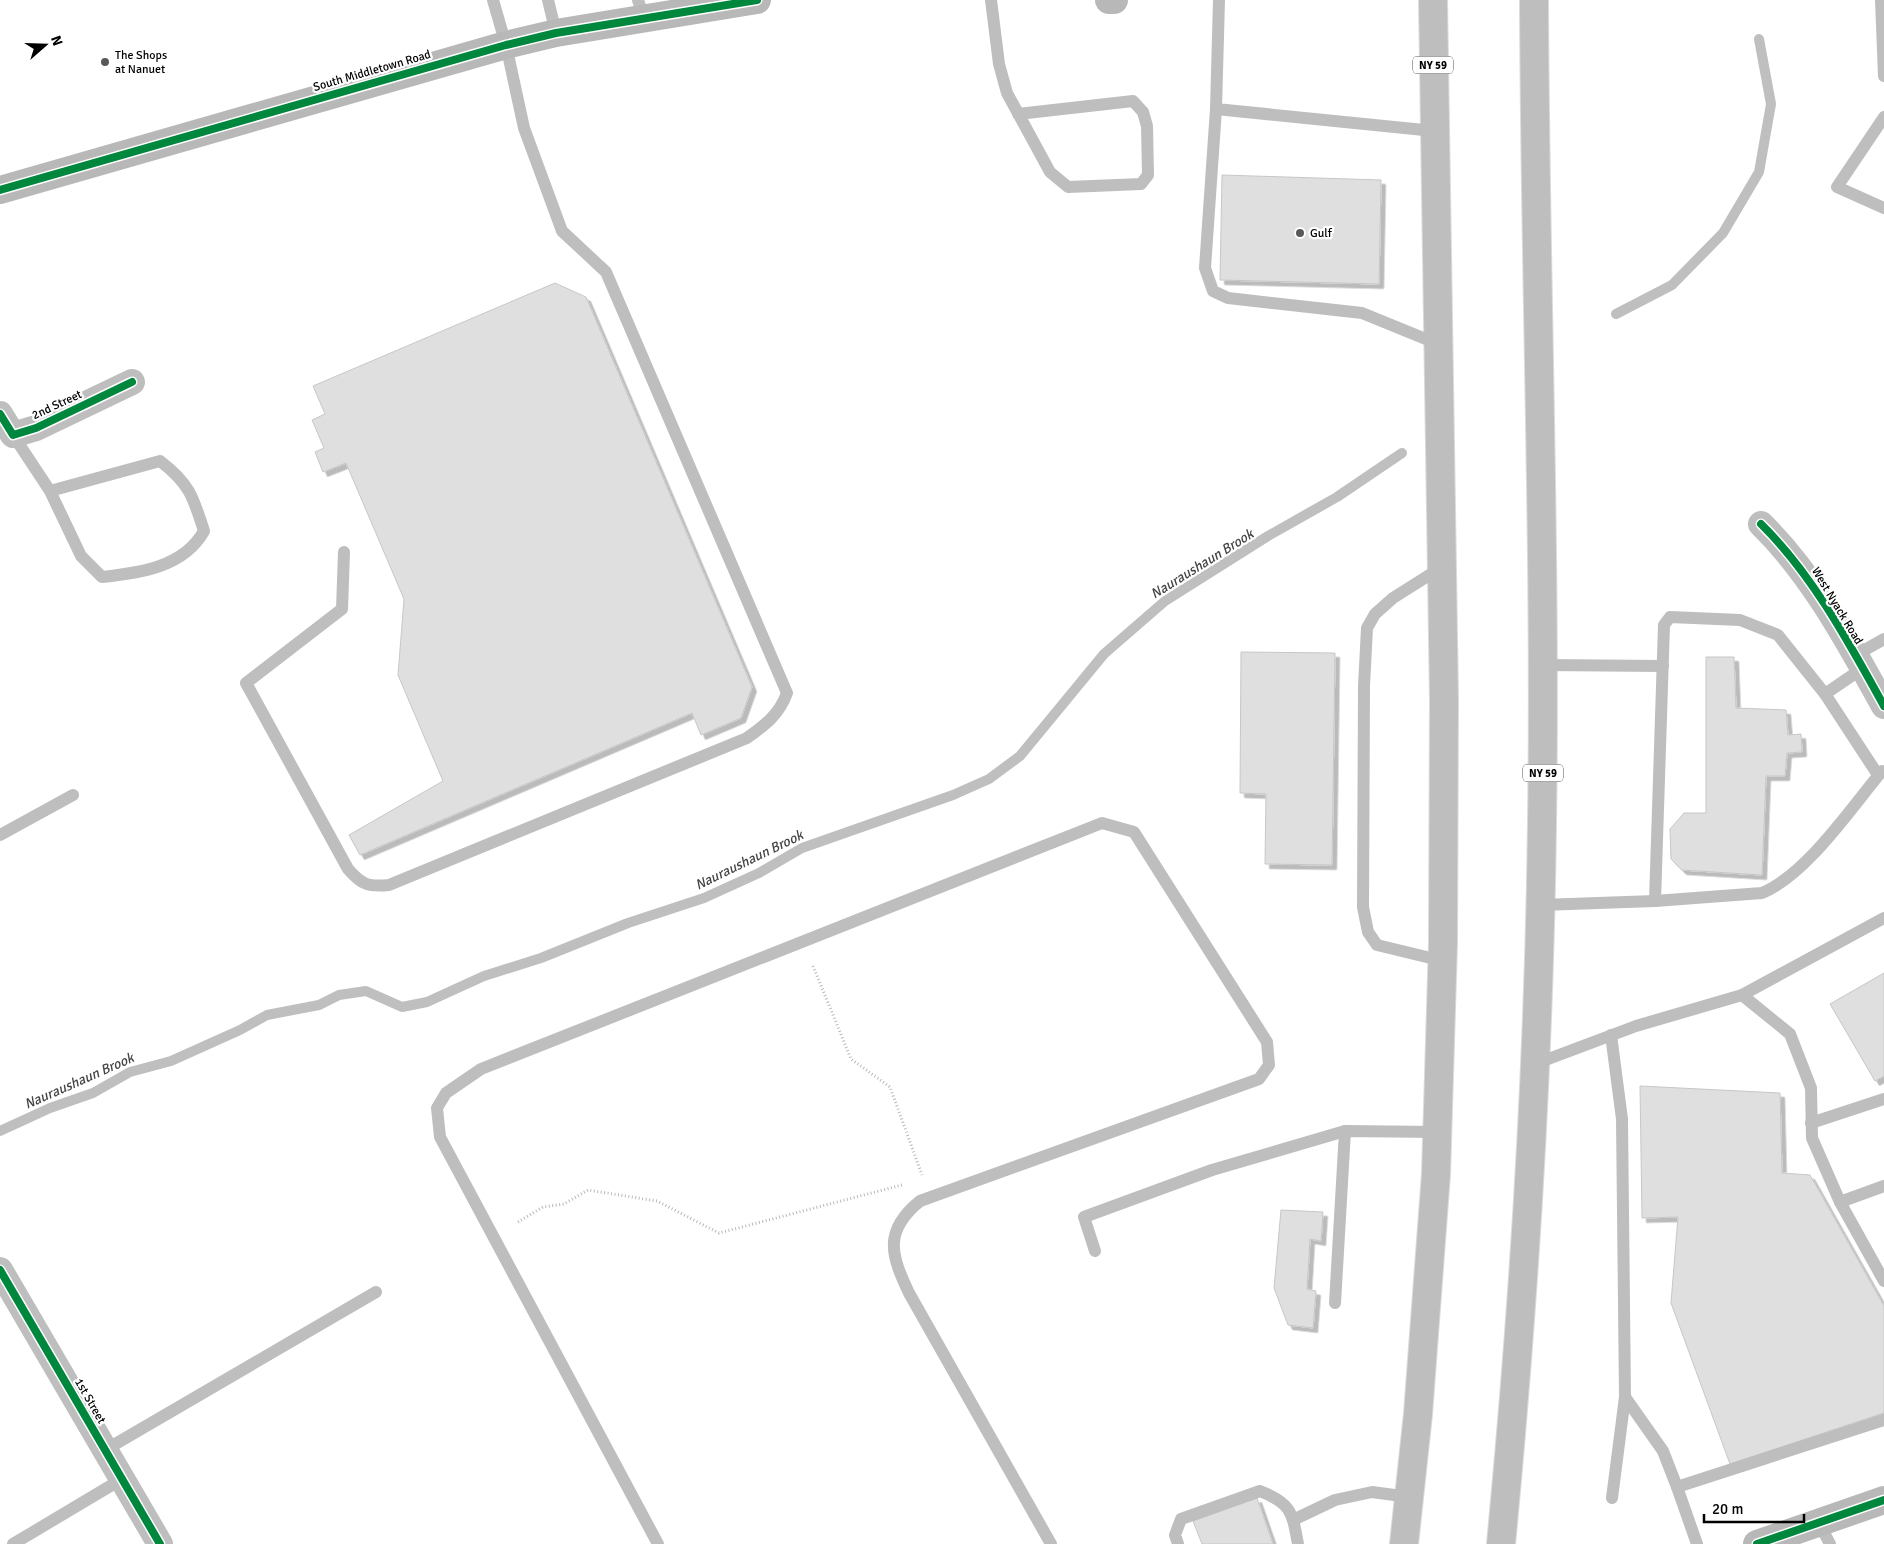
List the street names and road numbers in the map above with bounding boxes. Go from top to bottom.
street label: South Middletown Road [311,47,433,95]
road number: NY 59 [1413,56,1453,74]
street label: 2nd Street [30,387,84,423]
street label: West Nyack Road [1808,565,1866,647]
road number: NY 59 [1523,764,1563,781]
street label: 1st Street [71,1376,109,1426]

